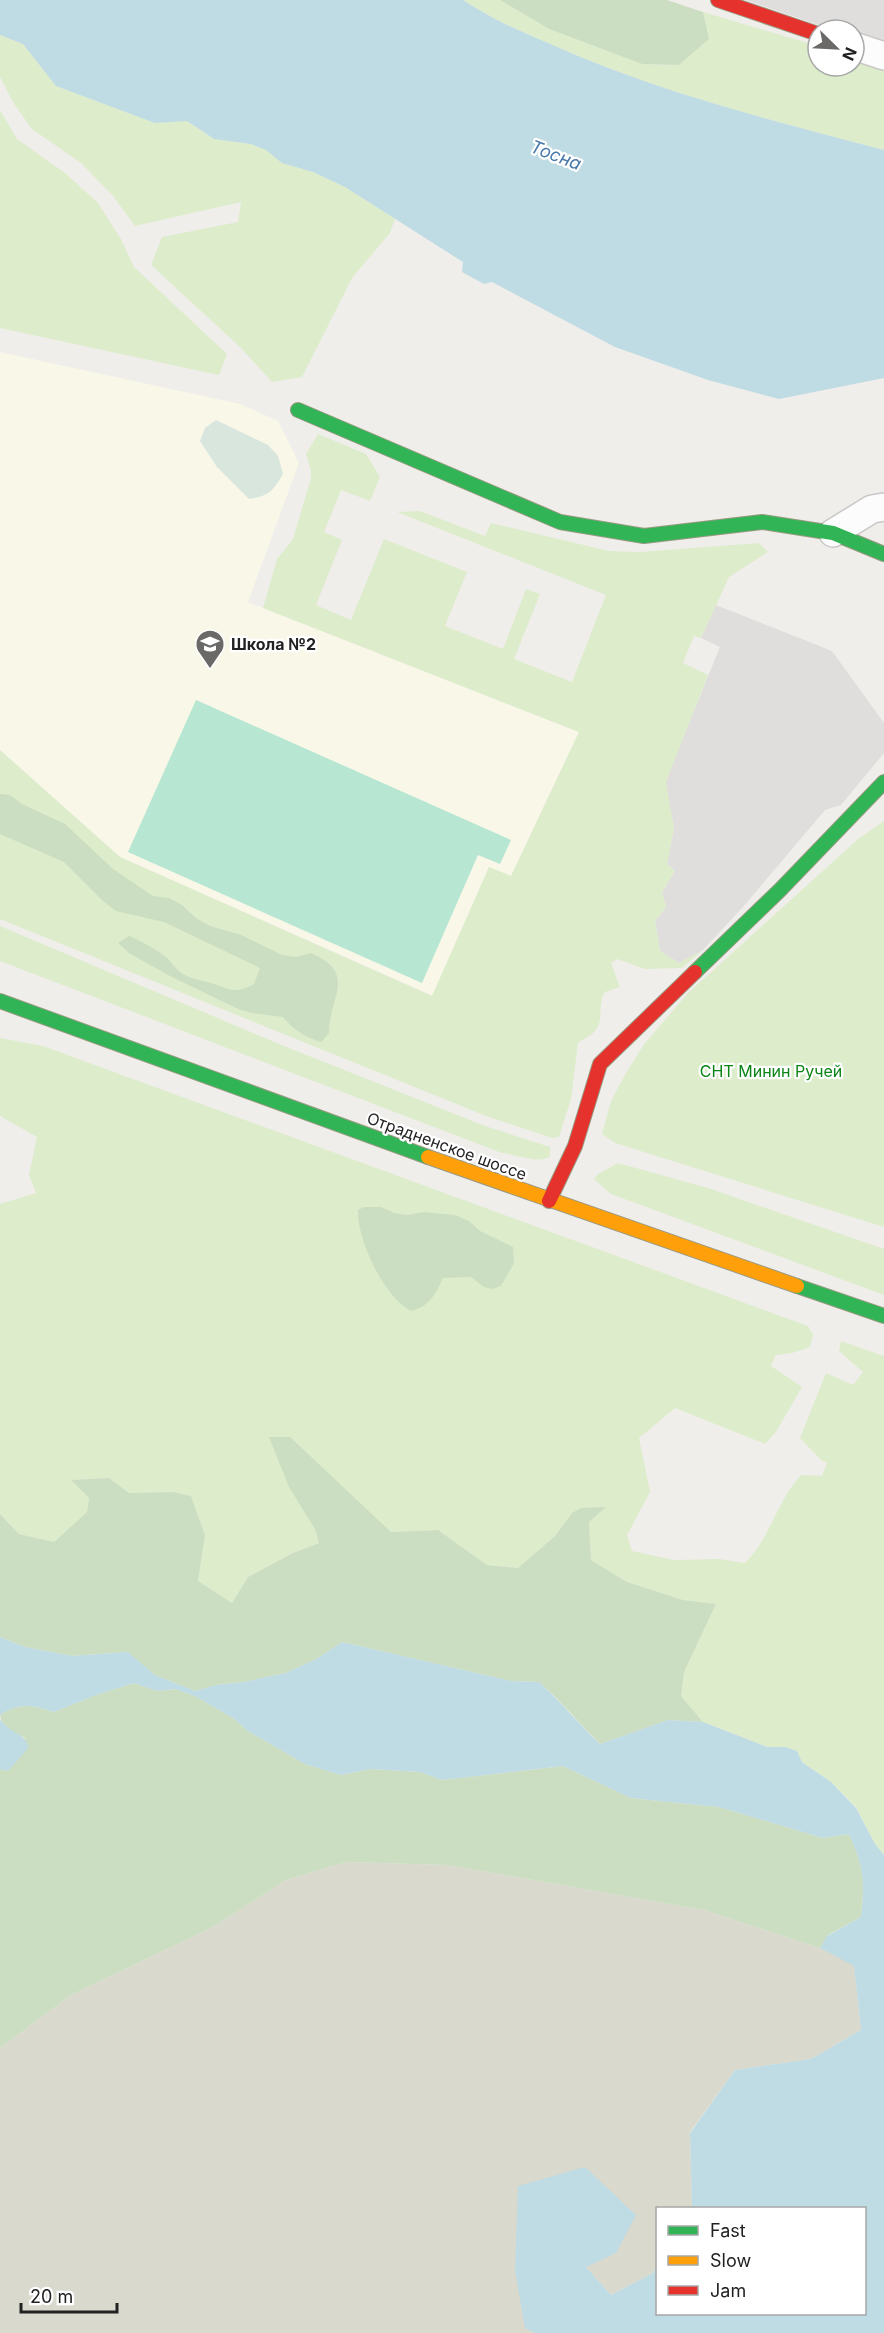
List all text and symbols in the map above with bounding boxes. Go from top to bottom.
north arrow [806,18,866,78]
text: N [838,44,861,64]
water label: Тосна [527,136,585,174]
school or university icon: Школа №2 [194,628,226,670]
place label: Школа №2 [231,634,316,654]
park label: СНТ Минин Ручей [700,1061,842,1081]
street label: Отрадненское шоссе [364,1108,530,1184]
legend [656,2207,866,2315]
text: Fast [710,2220,746,2241]
text: Slow [710,2250,751,2271]
scale bar [21,2276,117,2314]
text: Jam [710,2280,746,2301]
text: 20 m [30,2286,73,2307]

